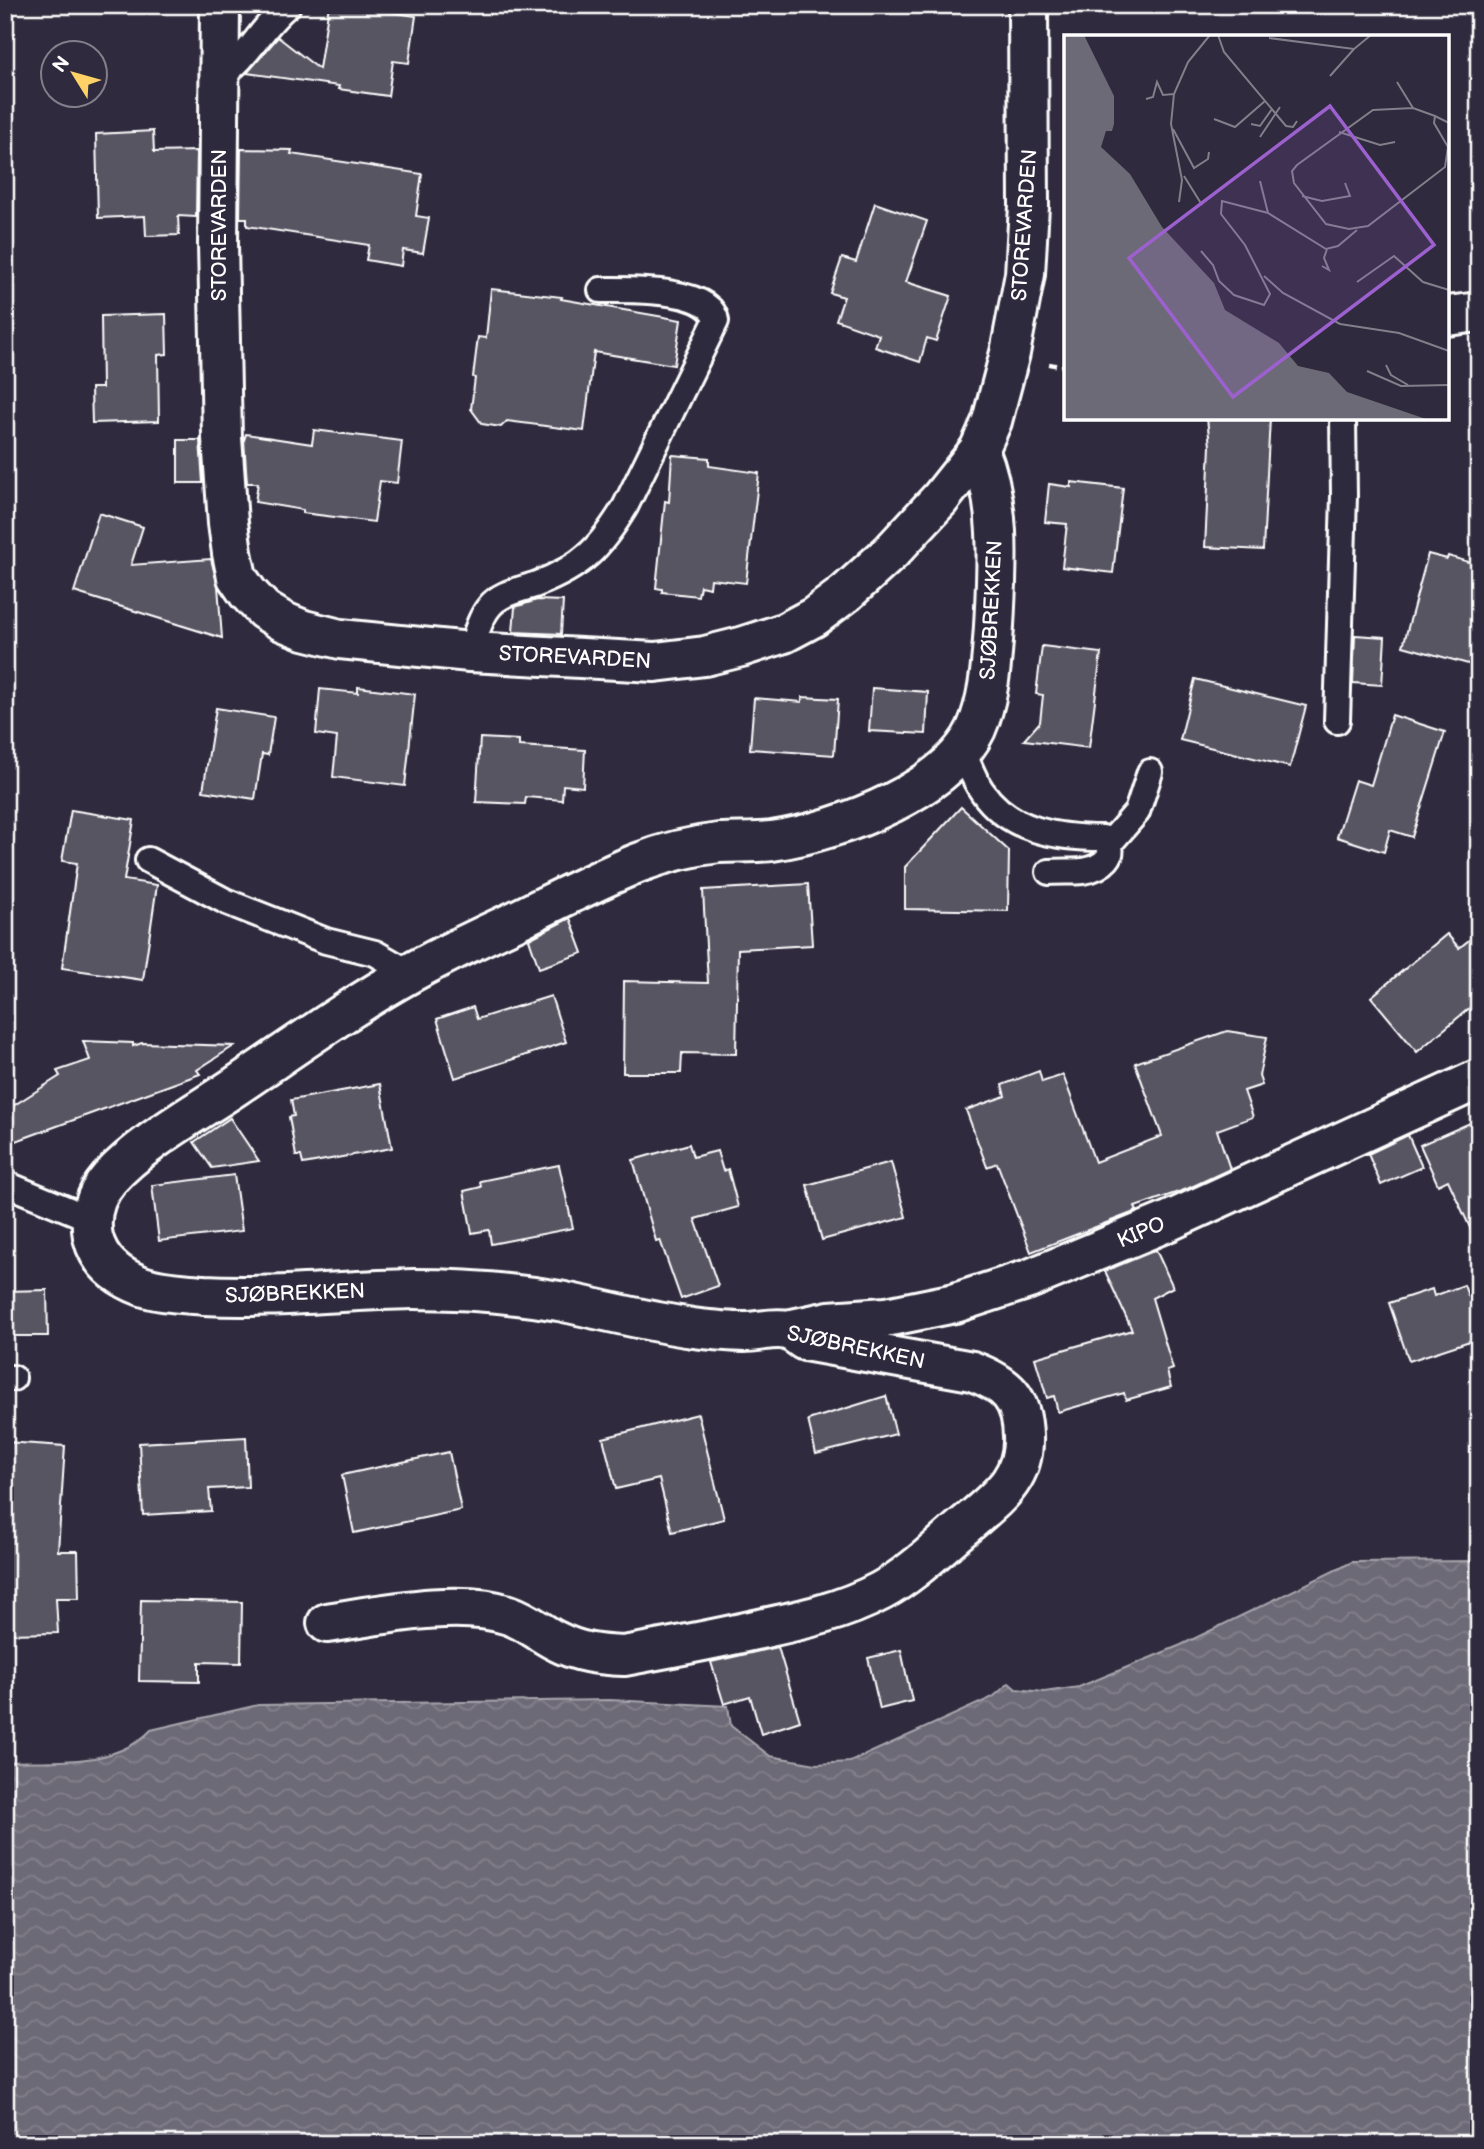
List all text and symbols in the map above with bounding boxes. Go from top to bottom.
inset map [1064,35,1449,420]
north arrow [38,38,108,108]
text: N [48,52,75,77]
street label: STOREVARDEN [1007,148,1042,302]
street label: STOREVARDEN [207,149,232,301]
street label: SJØBREKKEN [975,539,1008,681]
street label: STOREVARDEN [498,641,652,674]
street label: KIPO [1114,1211,1169,1254]
street label: SJØBREKKEN [225,1279,365,1308]
street label: SJØBREKKEN [785,1321,927,1374]

